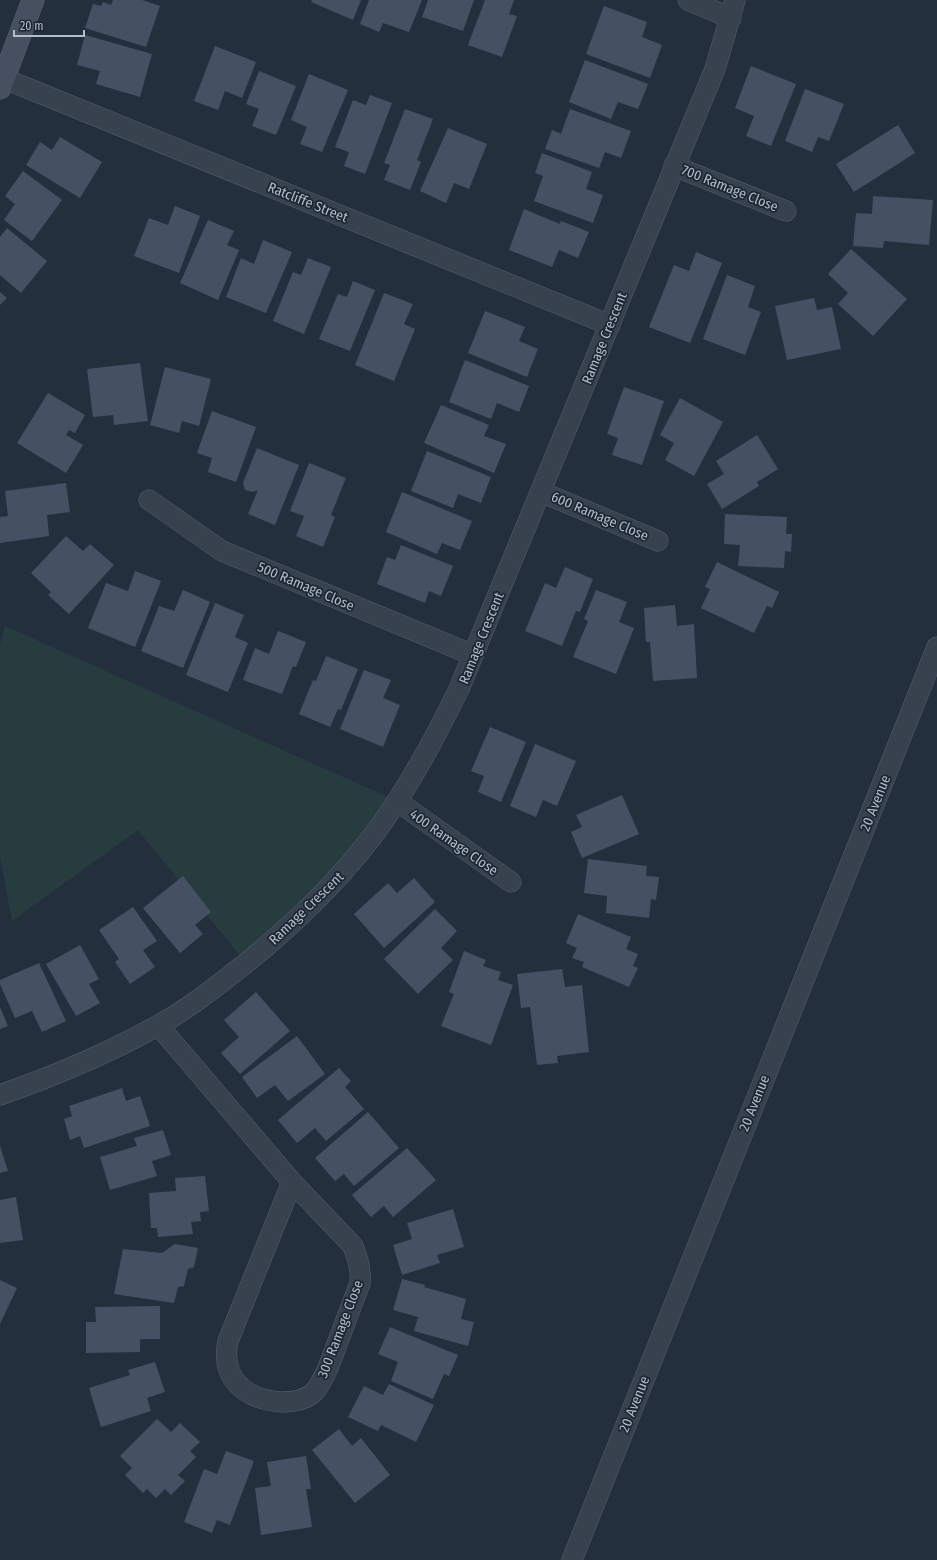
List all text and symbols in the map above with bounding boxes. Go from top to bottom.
scale bar [14,12,84,38]
text: 20 m [20,19,44,33]
street label: 700 Ramage Close [679,161,781,216]
street label: Ratcliffe Street [265,179,351,226]
street label: Ramage Crescent [578,290,631,386]
street label: 600 Ramage Close [549,488,651,545]
street label: 500 Ramage Close [255,558,357,615]
street label: Ramage Crescent [455,590,508,686]
street label: 20 Avenue [857,773,894,834]
street label: 400 Ramage Close [406,806,501,879]
street label: Ramage Crescent [265,868,348,948]
street label: 20 Avenue [736,1073,773,1134]
street label: 300 Ramage Close [314,1278,367,1381]
street label: 20 Avenue [616,1374,653,1435]

